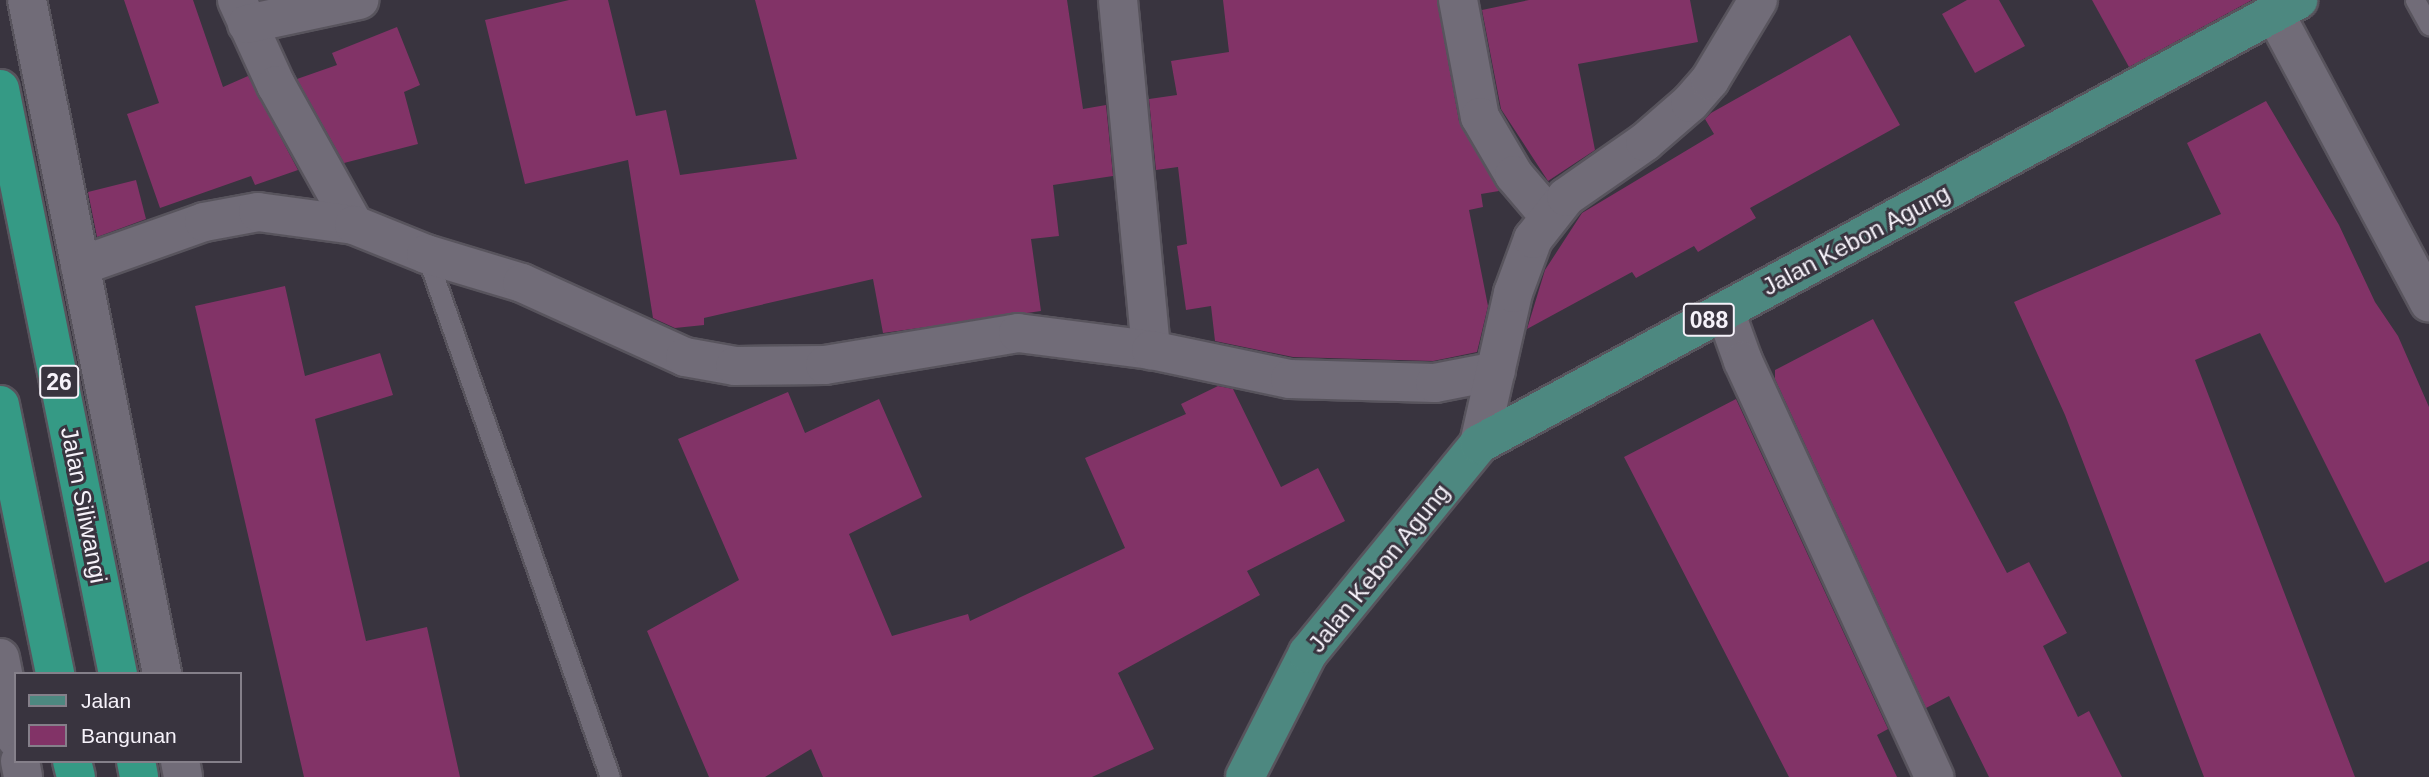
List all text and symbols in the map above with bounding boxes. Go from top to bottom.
street label: Jalan Kebon Agung [1757,178,1955,302]
road number: 088 [1683,300,1735,340]
road number: 26 [38,362,80,402]
street label: Jalan Siliwangi [55,424,113,586]
street label: Jalan Kebon Agung [1302,478,1456,658]
legend [14,672,242,763]
text: Jalan [81,689,131,712]
text: Bangunan [81,724,177,747]

